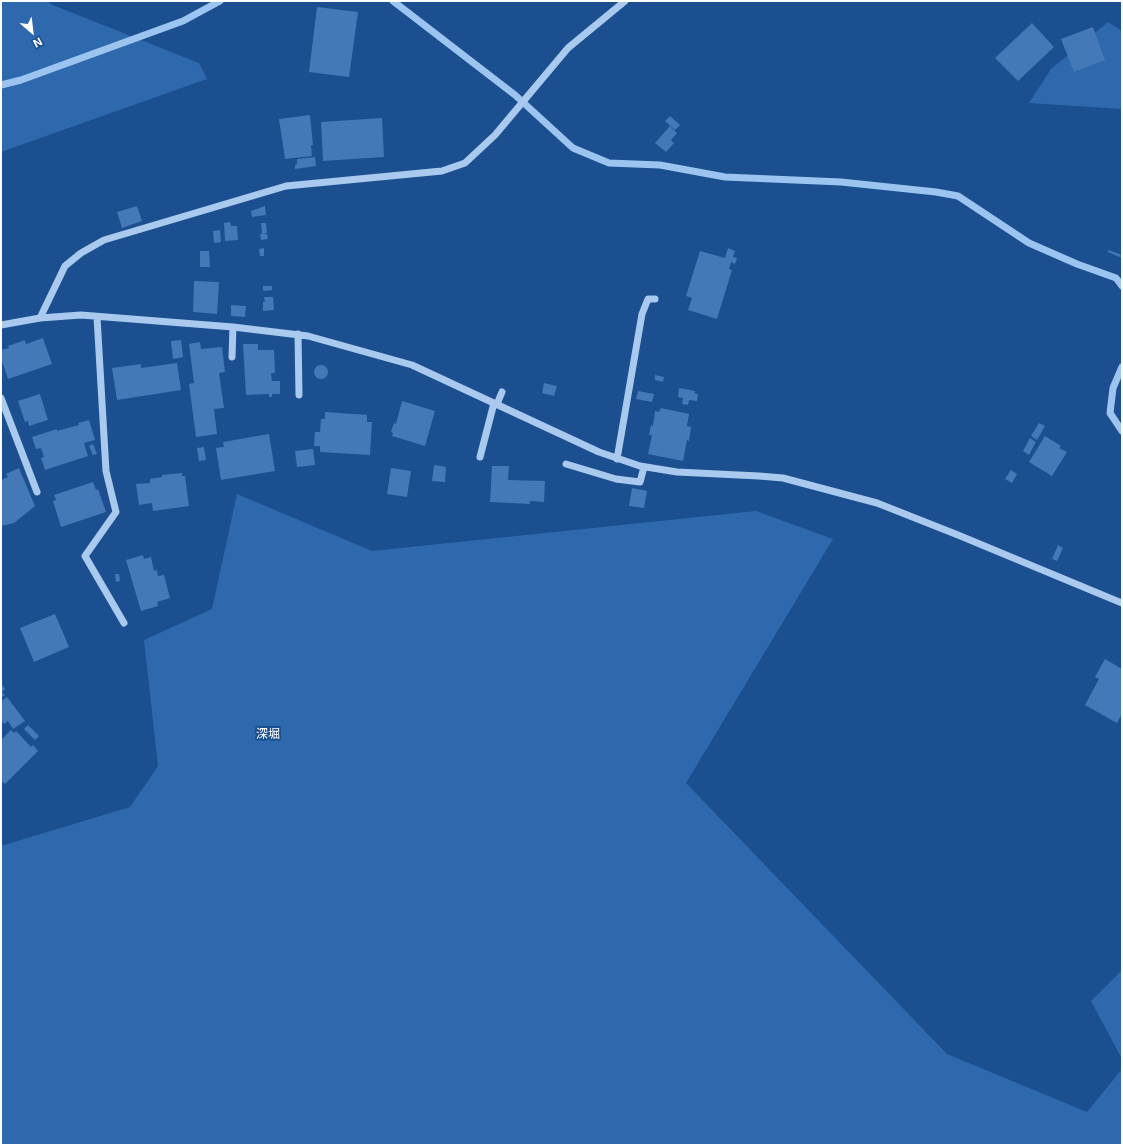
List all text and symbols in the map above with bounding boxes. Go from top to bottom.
north arrow [12,12,52,52]
text: N [31,34,45,51]
district label: 深堀 [256,727,280,741]

